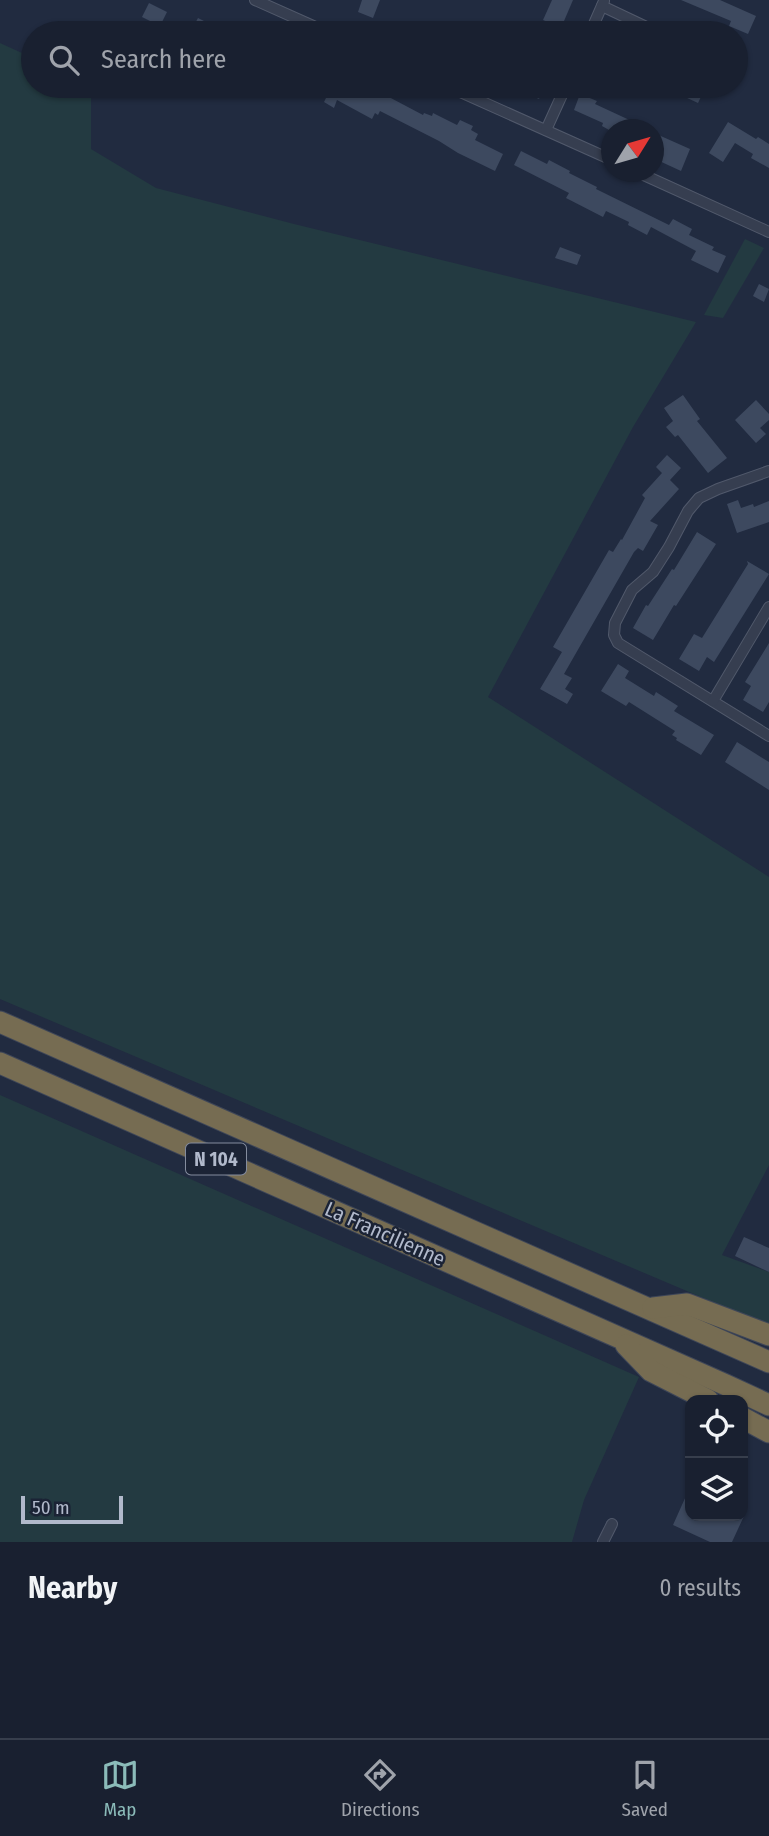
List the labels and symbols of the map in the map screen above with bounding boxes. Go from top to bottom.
north arrow [601,119,664,182]
road number: N 104 [186,1144,246,1175]
street label: La Francilienne [321,1196,449,1272]
scale bar [21,1493,122,1525]

